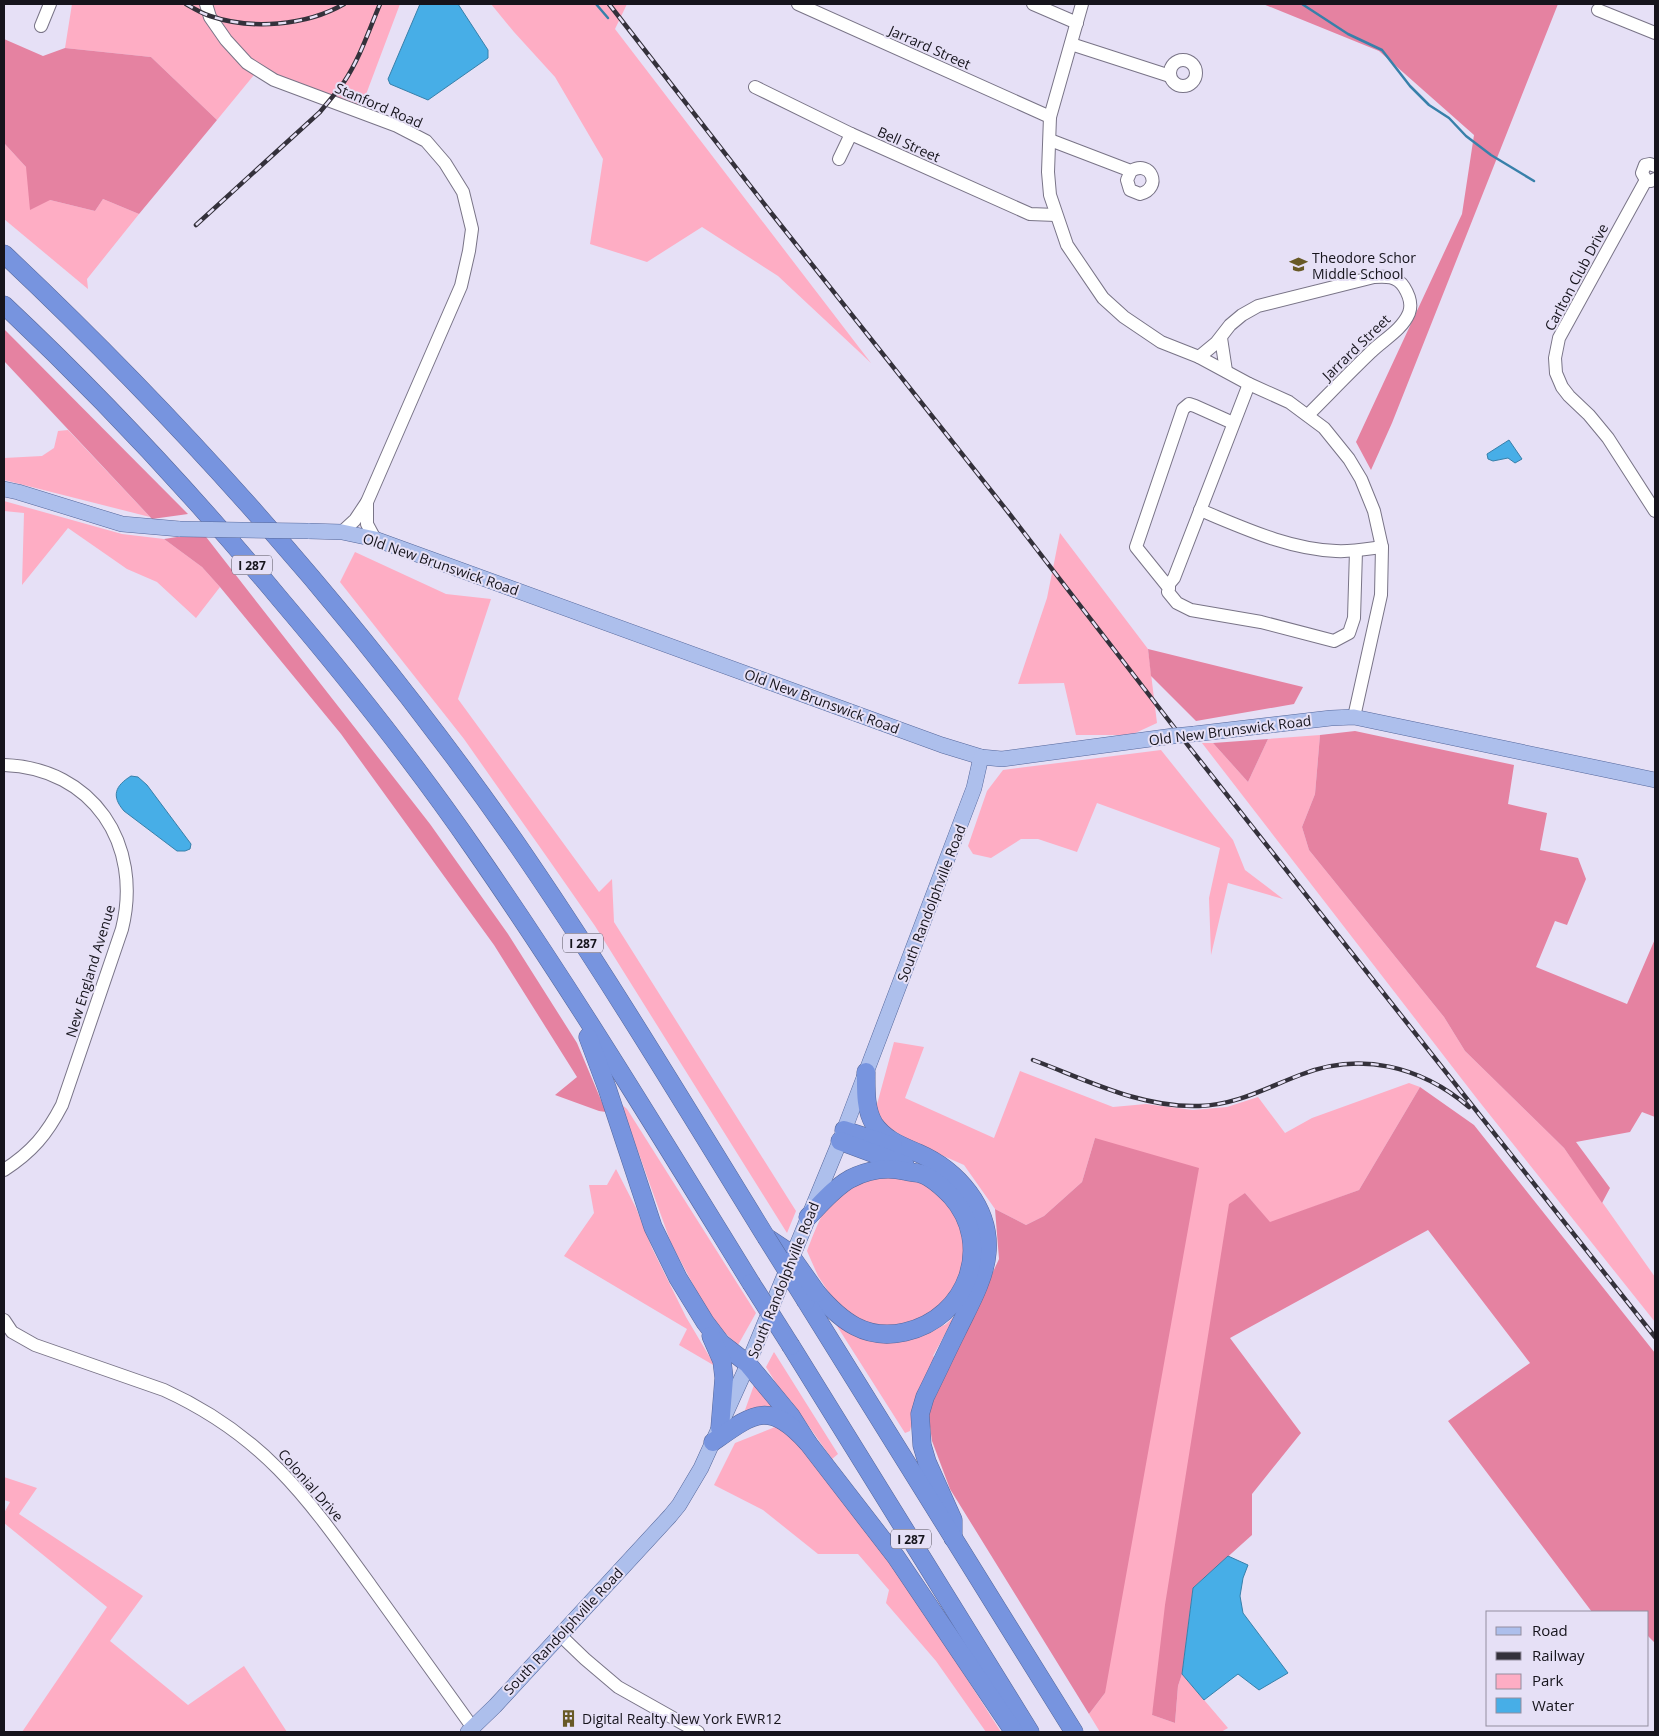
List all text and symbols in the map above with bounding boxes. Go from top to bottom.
street label: Jarrard Street [884,20,974,74]
street label: Stanford Road [332,78,426,132]
street label: Bell Street [875,122,943,166]
street label: Carlton Club Drive [1540,220,1612,334]
place label: Theodore Schor Middle School [1312,248,1416,283]
school or university icon: Theodore Schor Middle School [1288,255,1308,275]
street label: Jarrard Street [1316,310,1394,386]
street label: Old New Brunswick Road [361,528,521,600]
road number: I 287 [232,556,272,574]
street label: Old New Brunswick Road [742,664,902,738]
street label: Old New Brunswick Road [1148,711,1312,749]
street label: South Randolphville Road [892,822,970,984]
street label: New England Avenue [61,902,119,1040]
road number: I 287 [563,934,603,952]
street label: South Randolphville Road [743,1199,823,1361]
street label: Colonial Drive [274,1445,348,1525]
road number: I 287 [891,1530,931,1548]
street label: South Randolphville Road [499,1563,627,1699]
legend [1486,1611,1649,1726]
text: Road [1532,1620,1568,1640]
text: Railway [1532,1645,1585,1665]
text: Park [1532,1670,1563,1690]
text: Water [1532,1695,1574,1715]
building icon: Digital Realty New York EWR12 [558,1708,578,1728]
place label: Digital Realty New York EWR12 [582,1709,781,1728]

